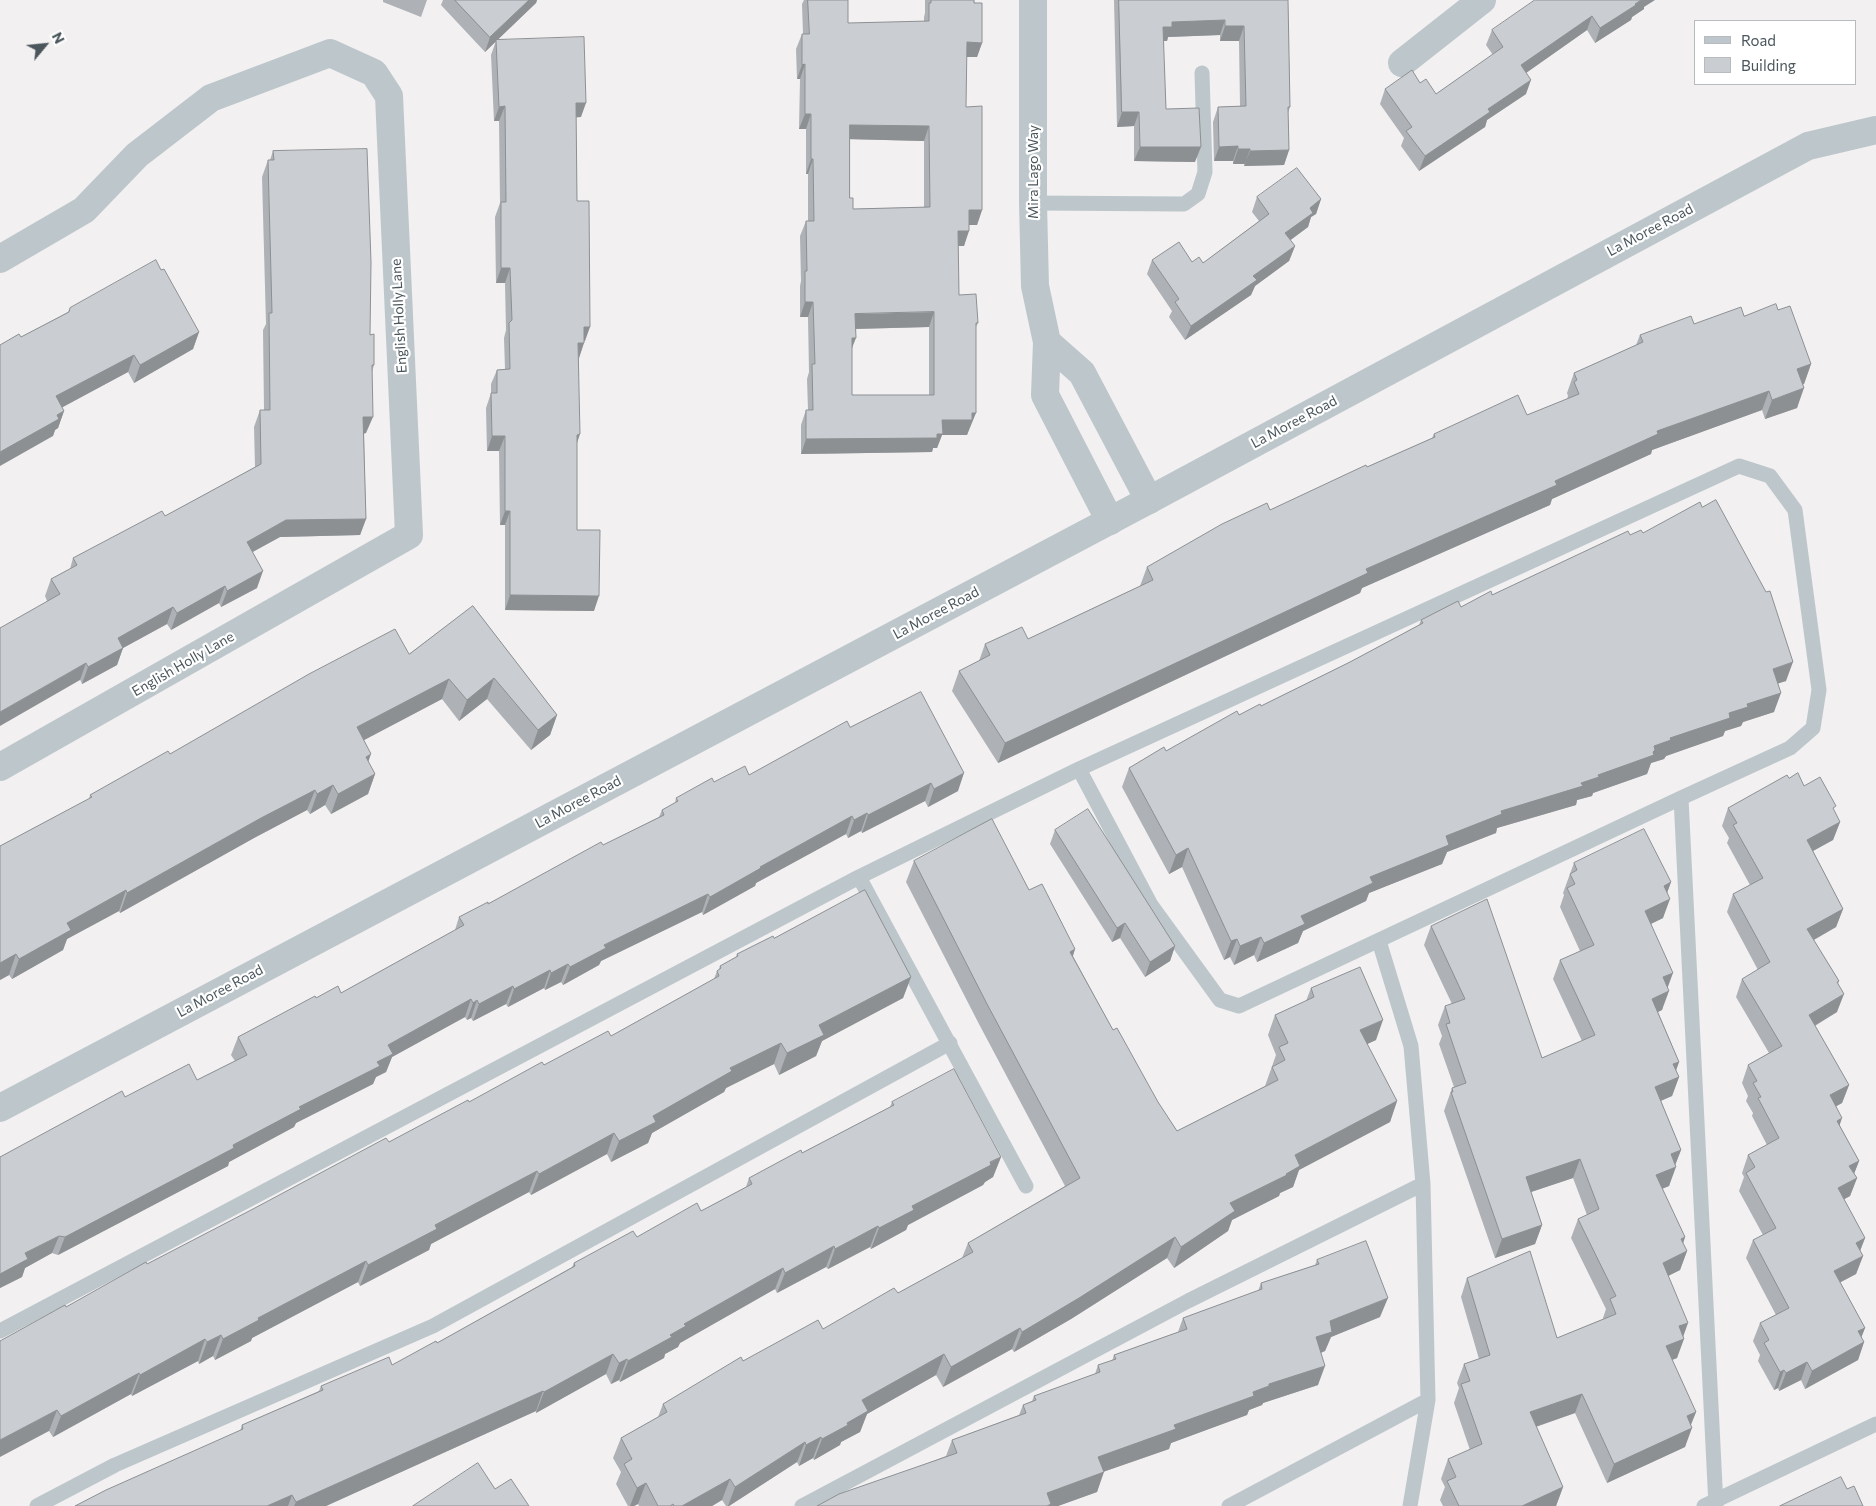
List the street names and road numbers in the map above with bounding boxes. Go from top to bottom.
street label: Mira Lago Way [1025,125,1041,219]
street label: La Moree Road [1604,200,1696,260]
street label: English Holly Lane [388,258,410,374]
street label: La Moree Road [1248,392,1340,452]
street label: La Moree Road [890,583,982,643]
street label: English Holly Lane [129,628,237,700]
street label: La Moree Road [532,772,624,832]
street label: La Moree Road [174,961,266,1021]

